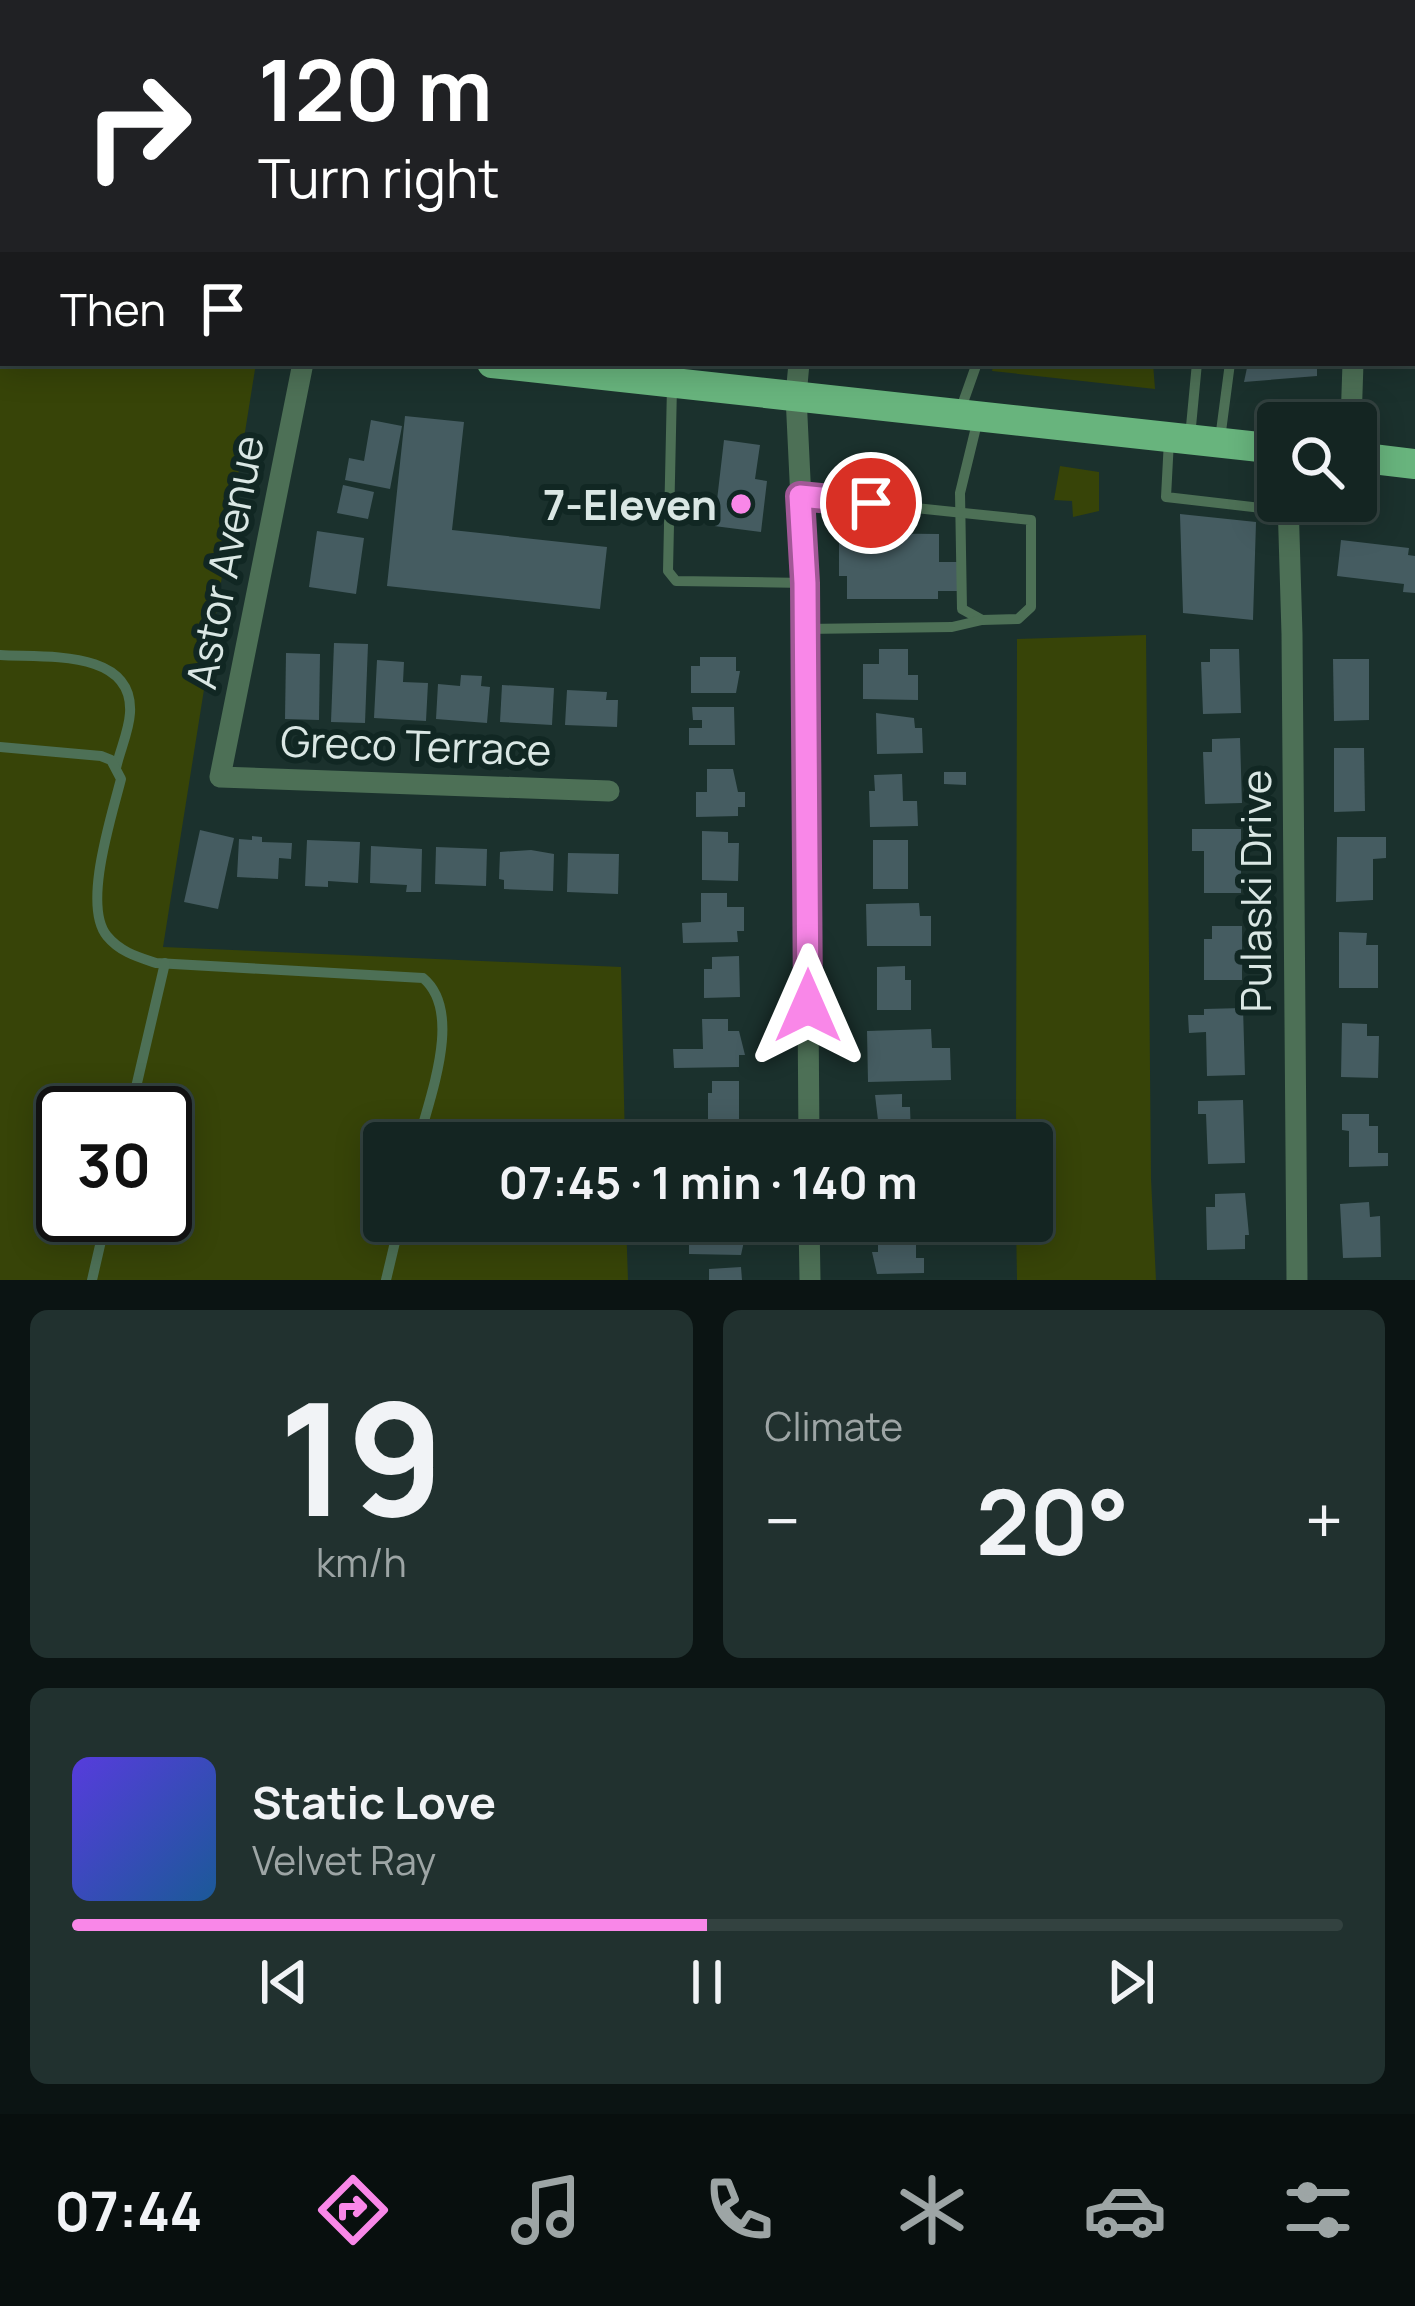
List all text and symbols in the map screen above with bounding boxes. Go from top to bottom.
text: 120 m [258,31,492,146]
icon: right [60,48,216,204]
text: Turn right [258,140,500,214]
icon: arrive [190,276,256,342]
text: Then [60,278,166,340]
map controls [1257,402,1377,522]
button: search [1257,402,1377,522]
street label: Astor Avenue [171,430,277,694]
pin [820,452,922,554]
icon: arrive [838,470,904,536]
place label: 7-Eleven [543,475,717,533]
marker: 7-Eleven [728,491,754,517]
street label: Greco Terrace [280,711,552,779]
street label: Pulaski Drive [1226,770,1284,1012]
position arrow [745,943,871,1069]
speed limit sign: 30 [36,1086,192,1242]
text: 07:45 · 1 min · 140 m [499,1151,917,1213]
text: 19 [279,1350,444,1563]
text: Climate [765,1399,903,1453]
text: 20° [976,1459,1129,1582]
text: − [765,1475,800,1565]
text: + [1305,1475,1343,1565]
text: km/h [316,1535,407,1589]
text: Static Love [252,1771,496,1833]
text: Velvet Ray [252,1833,436,1887]
icon: previous [251,1949,317,2015]
icon: pause [674,1949,740,2015]
icon: next [1098,1949,1164,2015]
icon: directions [311,2168,395,2252]
icon: music [504,2168,588,2252]
icon: phone [697,2168,781,2252]
icon: climate [890,2168,974,2252]
icon: car [1083,2168,1167,2252]
icon: filters [1276,2168,1360,2252]
text: 07:44 [55,2173,202,2247]

